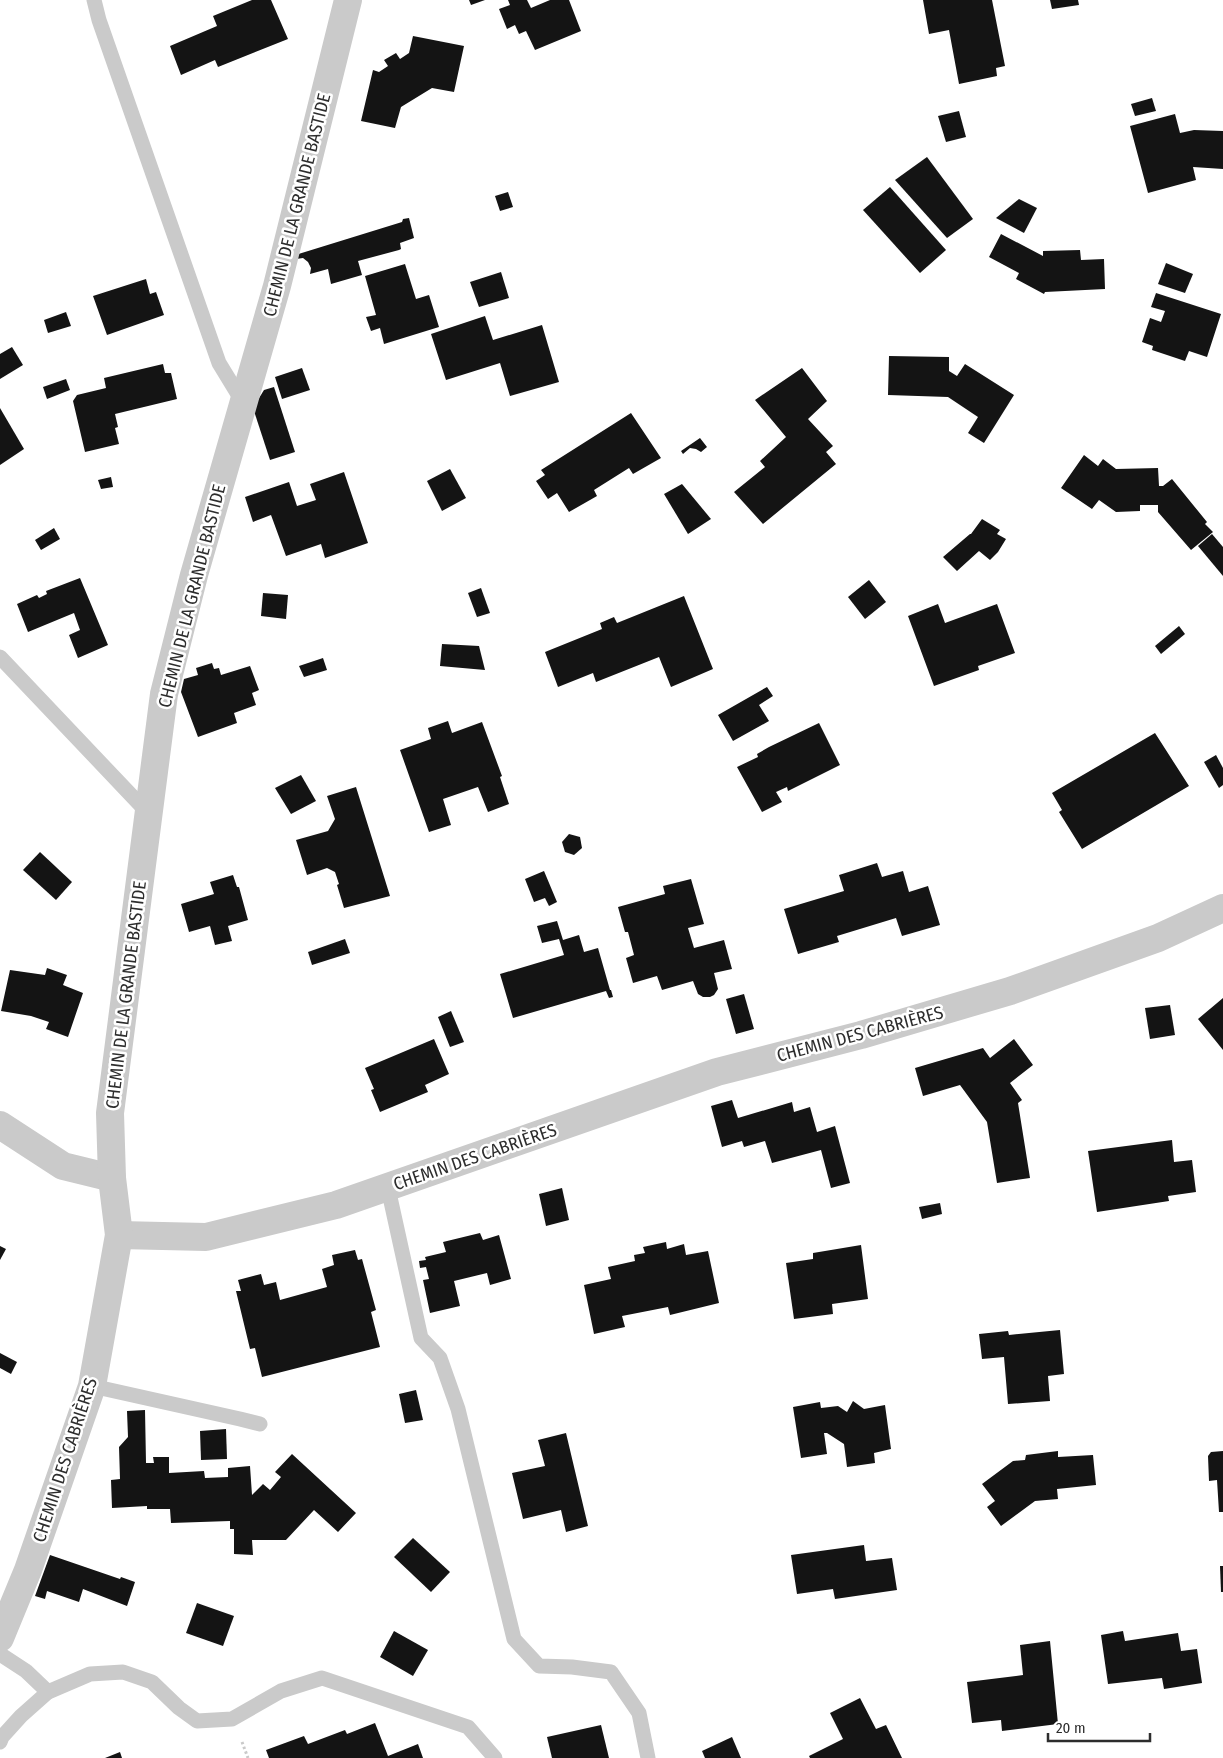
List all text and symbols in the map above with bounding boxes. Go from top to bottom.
street label: CHEMIN DE LA GRANDE BASTIDE [259,91,335,319]
street label: CHEMIN DE LA GRANDE BASTIDE [154,482,230,710]
street label: CHEMIN DE LA GRANDE BASTIDE [101,880,151,1110]
street label: CHEMIN DES CABRIÈRES [774,1000,946,1067]
street label: CHEMIN DES CABRIÈRES [390,1118,560,1195]
street label: CHEMIN DES CABRIÈRES [27,1375,102,1545]
scale bar [1048,1710,1150,1742]
text: 20 m [1056,1719,1086,1737]

